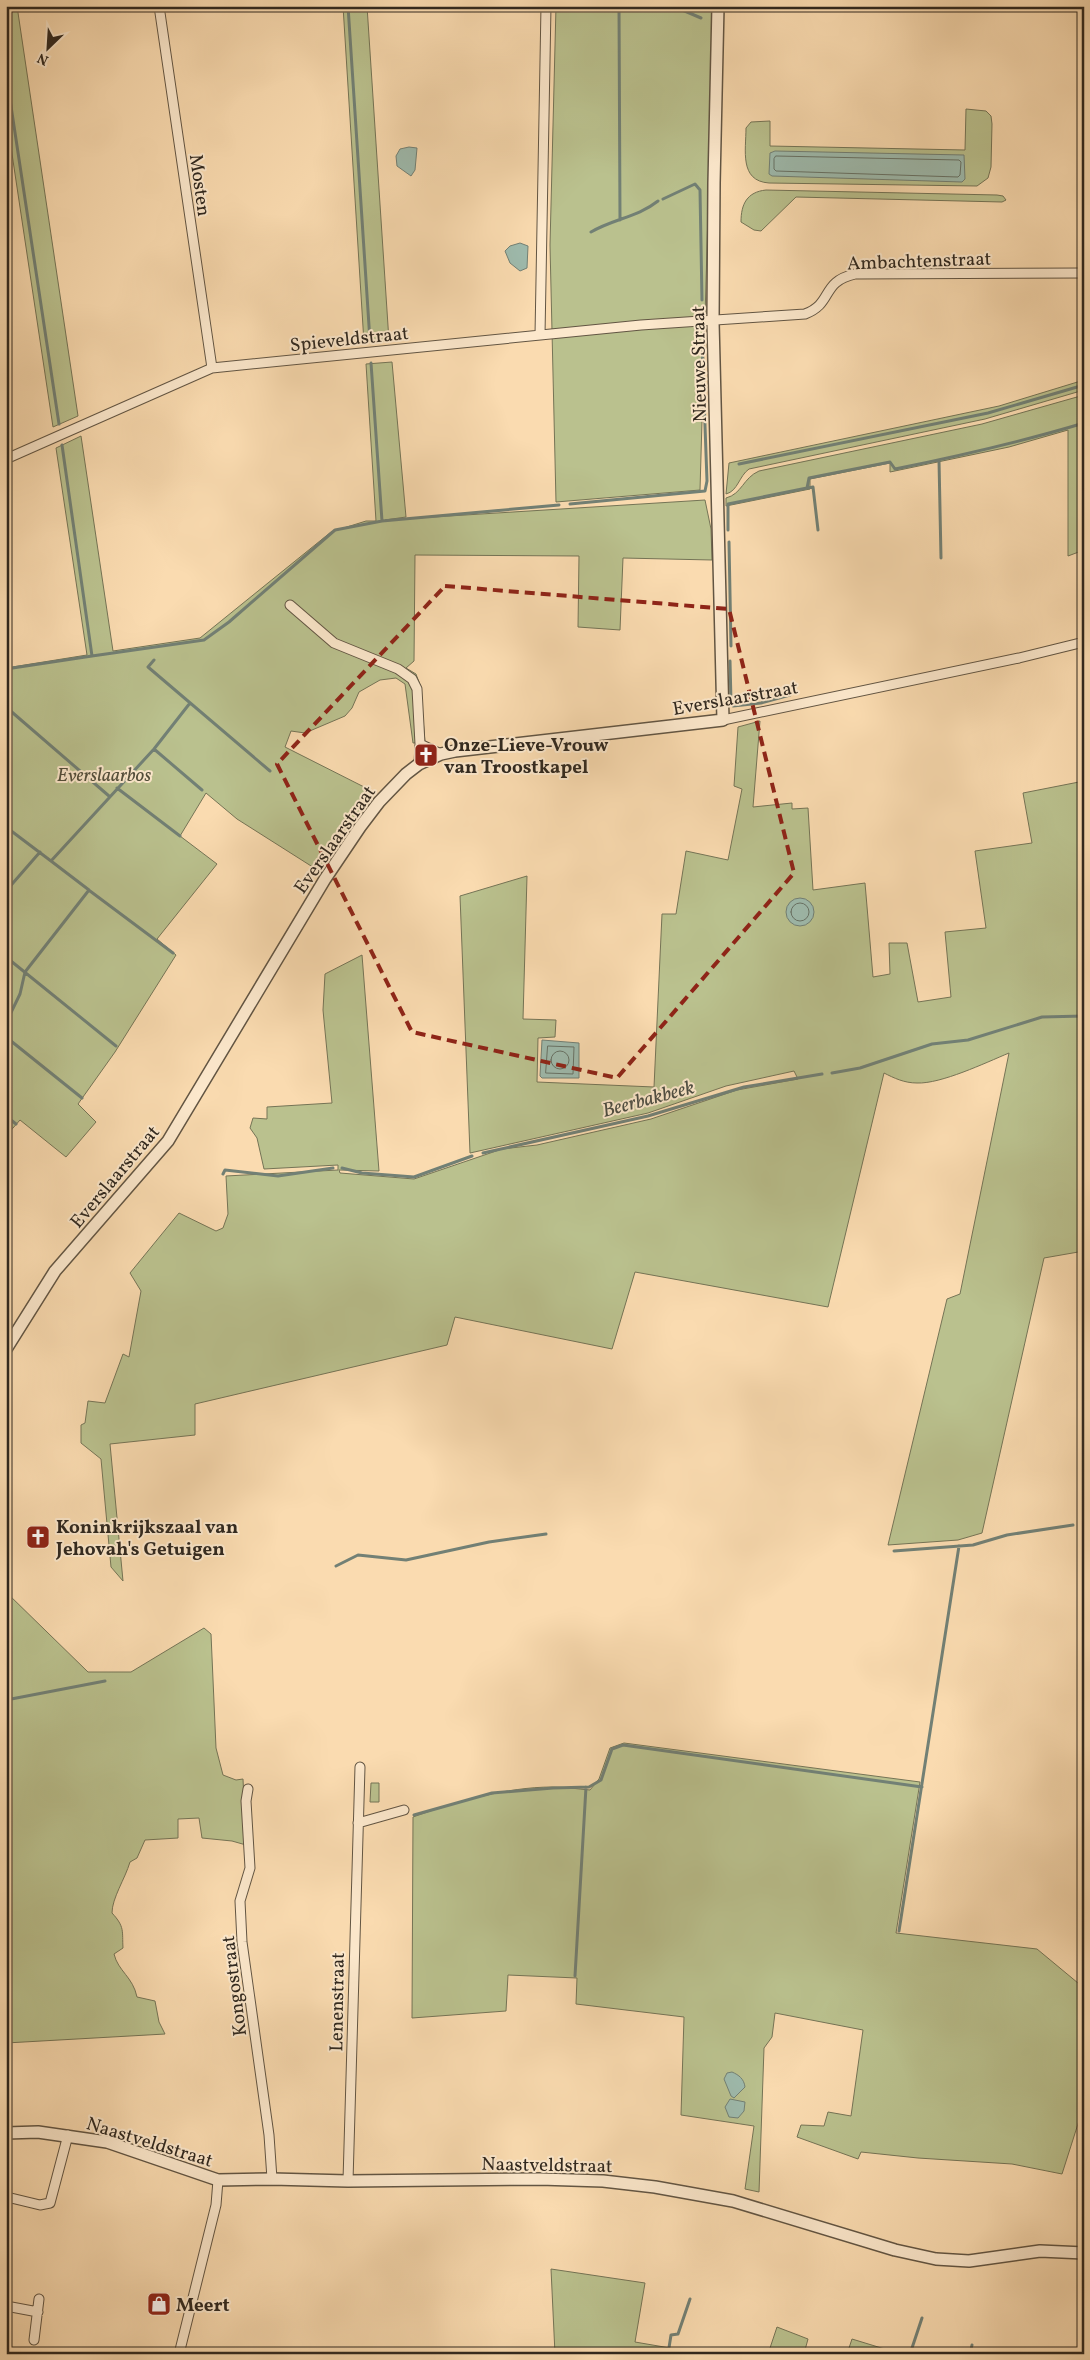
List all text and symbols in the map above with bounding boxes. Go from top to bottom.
north arrow [22,22,72,72]
text: N [35,48,52,69]
street label: Mosten [182,153,216,218]
street label: Ambachtenstraat [847,246,992,278]
street label: Nieuwe Straat [686,305,714,423]
street label: Spieveldstraat [289,321,410,359]
street label: Everslaarstraat [671,675,800,723]
place label: Onze-Lieve-Vrouw van Troostkapel [444,733,609,781]
church icon: Onze-Lieve-Vrouw van Troostkapel [413,742,439,768]
park label: Everslaarbos [57,763,151,789]
street label: Everslaarstraat [289,780,383,900]
water label: Beerbakbeek [599,1074,698,1126]
street label: Everslaarstraat [65,1120,167,1234]
place label: Koninkrijkszaal van Jehovah's Getuigen [55,1515,238,1563]
church icon: Koninkrijkszaal van Jehovah's Getuigen [25,1524,51,1550]
street label: Kongostraat [216,1933,254,2038]
street label: Lenenstraat [324,1952,352,2052]
street label: Naastveldstraat [83,2111,216,2175]
street label: Naastveldstraat [481,2152,613,2180]
shop icon: Meert [146,2291,172,2317]
place label: Meert [176,2293,230,2319]

